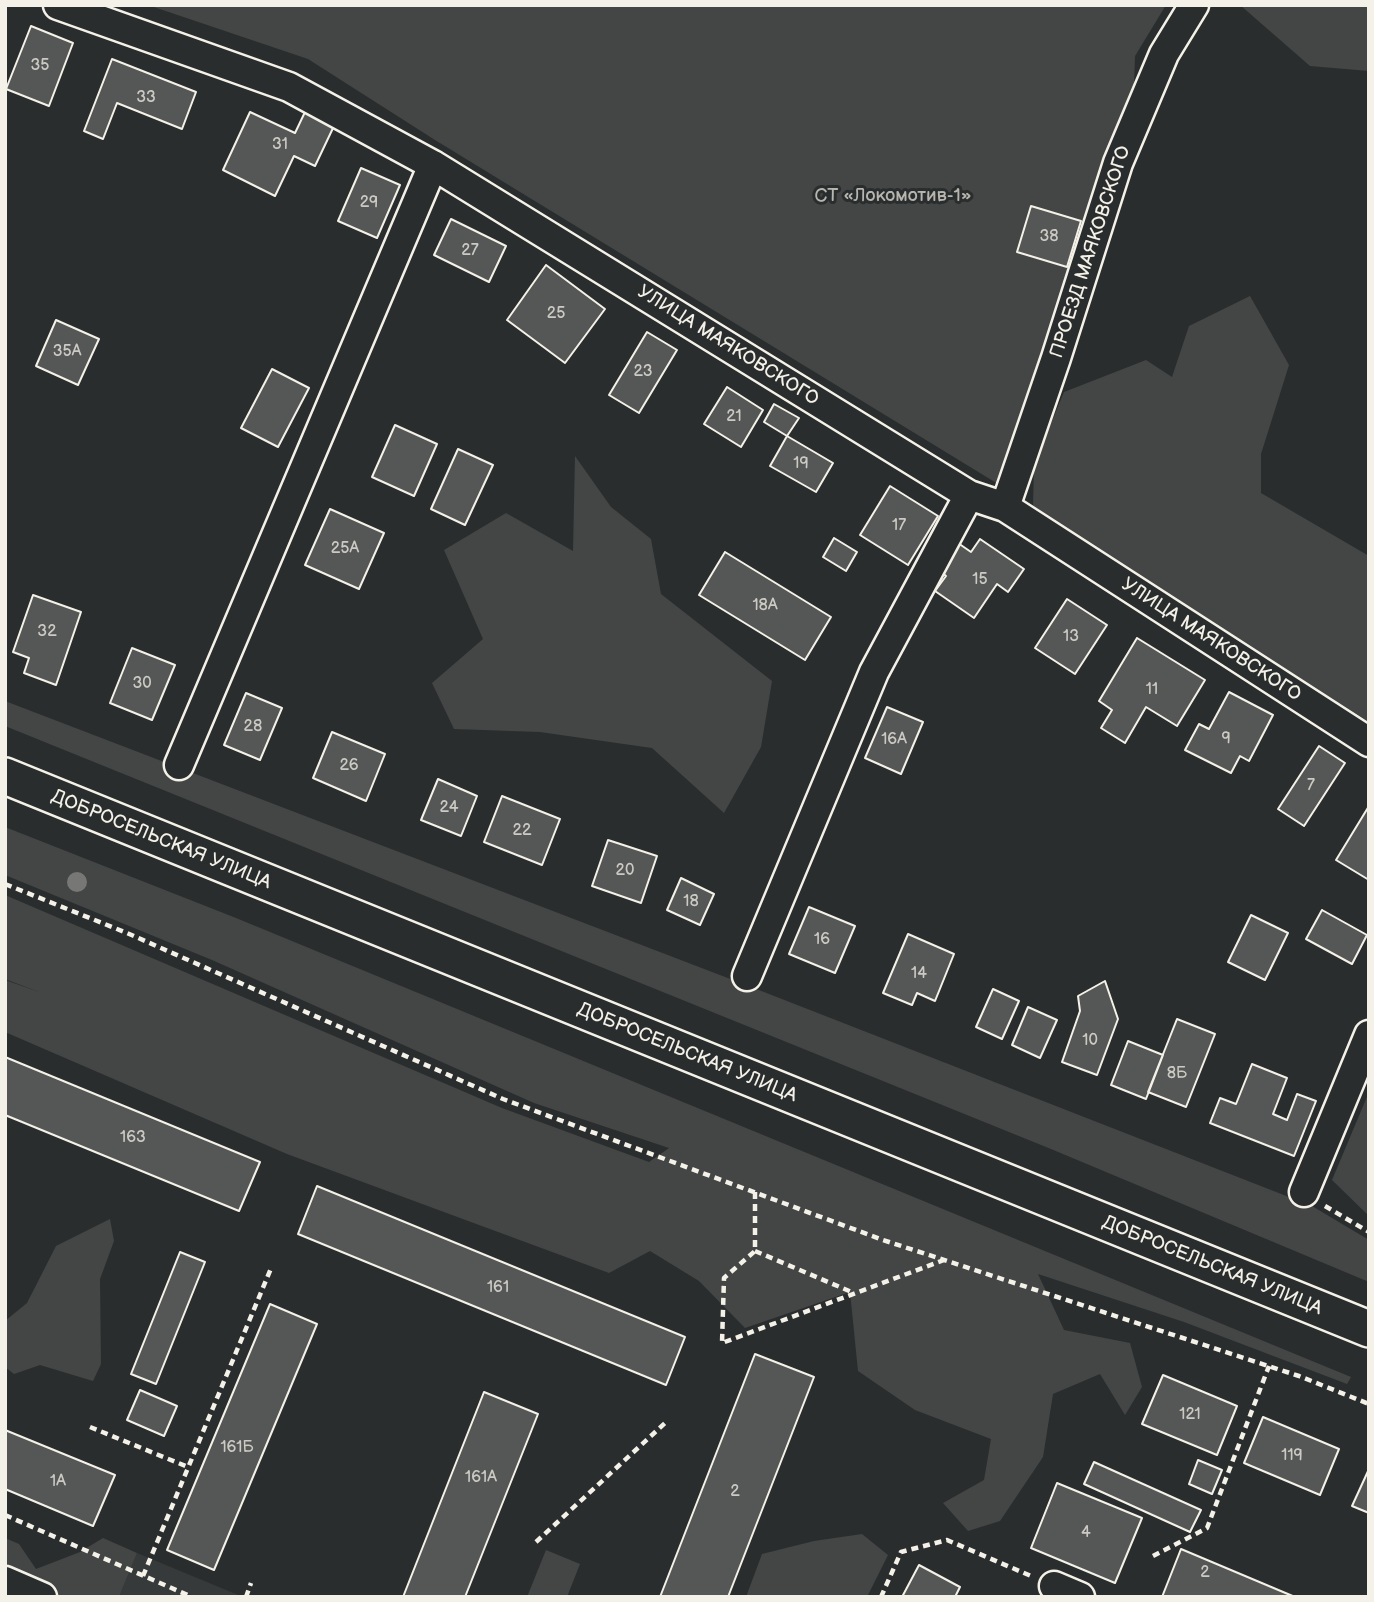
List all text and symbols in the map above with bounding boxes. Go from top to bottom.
house number: 35 [30,56,50,76]
house number: 33 [136,88,156,108]
house number: 31 [272,135,288,155]
street label: ПРОЕЗД МАЯКОВСКОГО [1046,143,1136,361]
park label: СТ «Локомотив-1» [814,185,972,207]
house number: 29 [360,193,378,213]
house number: 38 [1039,227,1059,247]
house number: 27 [461,241,479,261]
street label: УЛИЦА МАЯКОВСКОГО [633,281,823,411]
house number: 25 [547,304,565,324]
house number: 35А [53,342,81,362]
house number: 23 [634,362,652,382]
house number: 21 [726,407,742,427]
house number: 19 [793,454,809,474]
house number: 17 [892,516,906,536]
house number: 25А [331,539,359,559]
house number: 15 [972,570,988,590]
street label: УЛИЦА МАЯКОВСКОГО [1117,573,1305,707]
house number: 18А [752,596,778,616]
house number: 32 [37,622,57,642]
house number: 13 [1063,627,1079,647]
house number: 30 [132,674,152,694]
house number: 11 [1146,680,1158,700]
house number: 28 [244,717,262,737]
house number: 9 [1221,729,1231,749]
house number: 16А [881,730,907,750]
house number: 26 [339,756,359,776]
house number: 7 [1307,776,1315,796]
street label: ДОБРОСЕЛЬСКАЯ УЛИЦА [48,785,274,895]
house number: 24 [440,798,458,818]
house number: 22 [513,821,531,841]
house number: 20 [616,861,634,881]
house number: 18 [683,892,699,912]
house number: 16 [814,930,830,950]
house number: 14 [911,964,927,984]
street label: ДОБРОСЕЛЬСКАЯ УЛИЦА [574,998,800,1108]
house number: 10 [1082,1031,1098,1051]
house number: 8Б [1167,1064,1187,1084]
house number: 163 [120,1128,146,1148]
street label: ДОБРОСЕЛЬСКАЯ УЛИЦА [1099,1211,1325,1321]
house number: 161 [487,1278,509,1298]
house number: 121 [1179,1405,1201,1425]
house number: 161Б [220,1438,254,1458]
house number: 119 [1281,1446,1303,1466]
house number: 161А [465,1468,497,1488]
house number: 1А [50,1472,66,1492]
house number: 2 [730,1482,740,1502]
house number: 4 [1081,1523,1091,1543]
house number: 2 [1200,1563,1210,1583]

